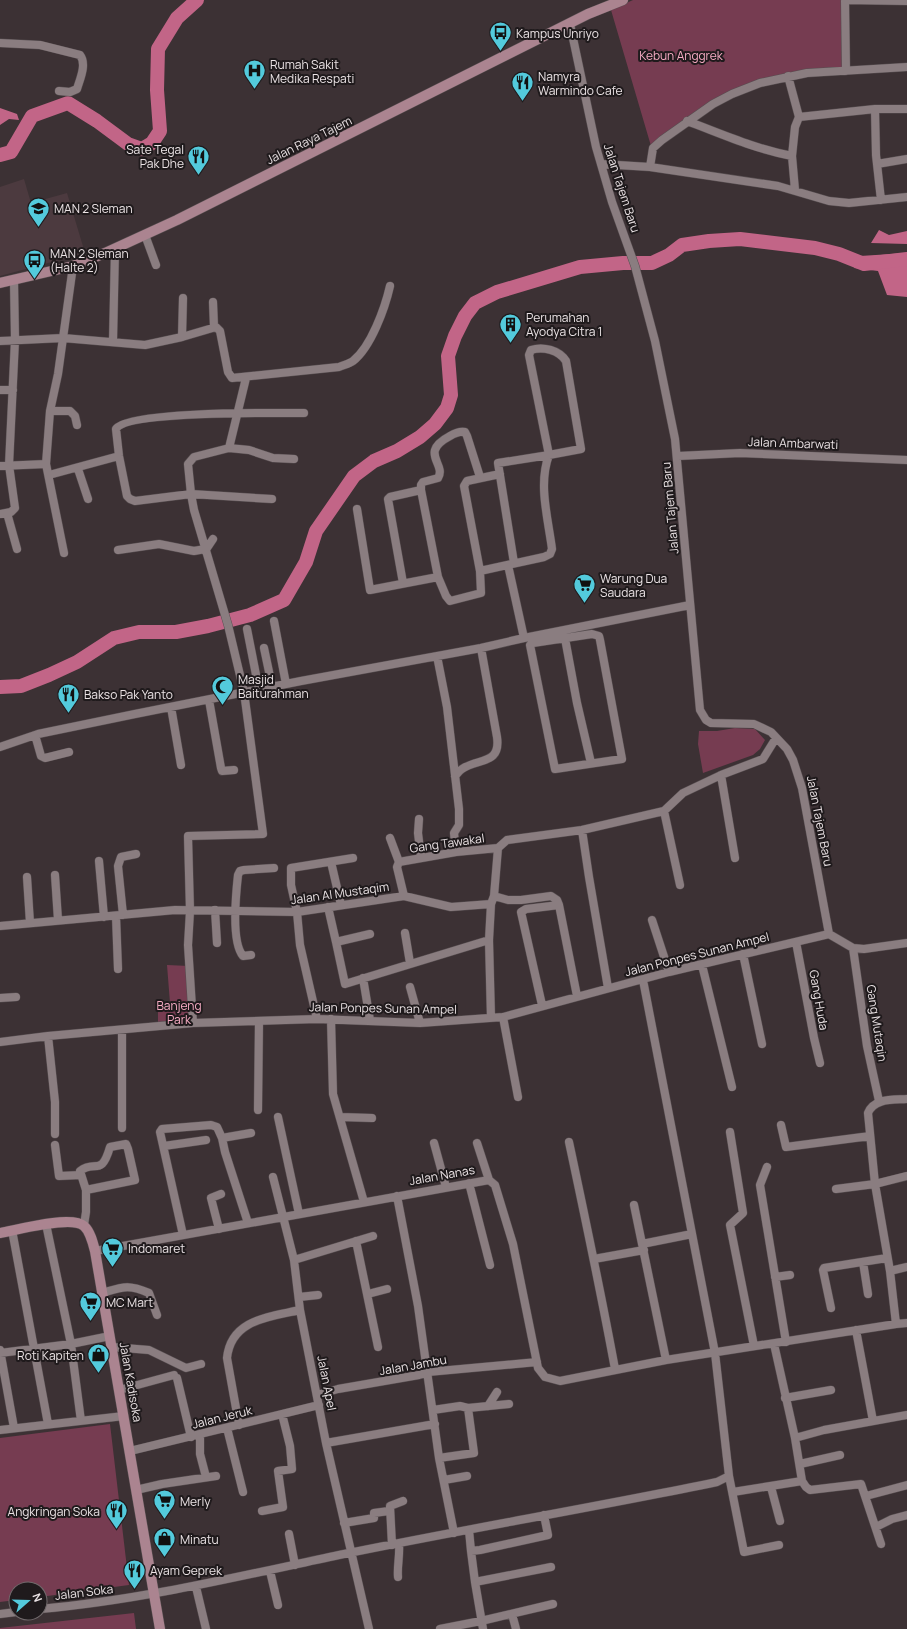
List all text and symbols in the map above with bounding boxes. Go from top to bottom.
bus stop icon: Kampus Unriyo [488,20,514,53]
place label: Kampus Unriyo [516,25,599,42]
park label: Kebun Anggrek [639,47,724,64]
place label: Rumah Sakit Medika Respati [270,56,354,87]
hospital icon: Rumah Sakit Medika Respati [241,58,267,91]
place label: Namyra Warmindo Cafe [538,68,623,99]
restaurant icon: Namyra Warmindo Cafe [510,70,536,103]
street label: Jalan Raya Tajem [263,112,355,168]
place label: Sate Tegal Pak Dhe [126,141,184,172]
street label: Jalan Tajem Baru [600,142,644,234]
restaurant icon: Sate Tegal Pak Dhe [186,143,212,176]
school or university icon: MAN 2 Sleman [26,195,52,228]
place label: MAN 2 Sleman [54,200,133,217]
place label: MAN 2 Sleman (Halte 2) [50,245,129,276]
bus stop icon: MAN 2 Sleman (Halte 2) [22,247,48,280]
place label: Perumahan Ayodya Citra 1 [526,309,602,340]
building icon: Perumahan Ayodya Citra 1 [497,311,523,344]
street label: Jalan Ambarwati [748,433,838,453]
street label: Jalan Tajem Baru [658,461,682,555]
place label: Warung Dua Saudara [600,570,667,601]
supermarket icon: Warung Dua Saudara [572,572,598,605]
place label: Masjid Baiturahman [238,671,309,702]
mosque icon: Masjid Baiturahman [210,673,236,706]
restaurant icon: Bakso Pak Yanto [55,681,81,714]
place label: Bakso Pak Yanto [84,686,173,703]
street label: Jalan Tajem Baru [803,774,837,868]
street label: Gang Tawakal [408,829,486,857]
street label: Jalan Al Mustaqim [290,878,390,908]
street label: Jalan Ponpes Sunan Ampel [623,928,771,980]
street label: Gang Huda [805,969,833,1031]
street label: Gang Mutaqin [863,983,891,1063]
park label: Banjeng Park [156,997,202,1028]
street label: Jalan Ponpes Sunan Ampel [309,998,457,1018]
street label: Jalan Nanas [408,1161,476,1189]
supermarket icon: Indomaret [100,1235,126,1268]
place label: Indomaret [128,1240,185,1257]
supermarket icon: MC Mart [77,1289,103,1322]
place label: MC Mart [106,1294,153,1311]
street label: Jalan Kadisoka [116,1341,146,1423]
shop icon: Roti Kapiten [86,1342,112,1375]
place label: Roti Kapiten [17,1347,84,1364]
street label: Jalan Jambu [378,1351,448,1379]
street label: Jalan Apel [313,1354,341,1412]
street label: Jalan Jeruk [190,1401,255,1433]
supermarket icon: Merly [151,1488,177,1521]
place label: Merly [180,1493,211,1510]
restaurant icon: Angkringan Soka [103,1498,129,1531]
place label: Angkringan Soka [8,1503,100,1520]
shop icon: Minatu [151,1526,177,1559]
place label: Minatu [180,1531,219,1548]
restaurant icon: Ayam Geprek [121,1557,147,1590]
place label: Ayam Geprek [150,1562,223,1579]
street label: Jalan Soka [54,1580,114,1604]
north arrow [8,1581,48,1621]
text: N [29,1591,46,1604]

